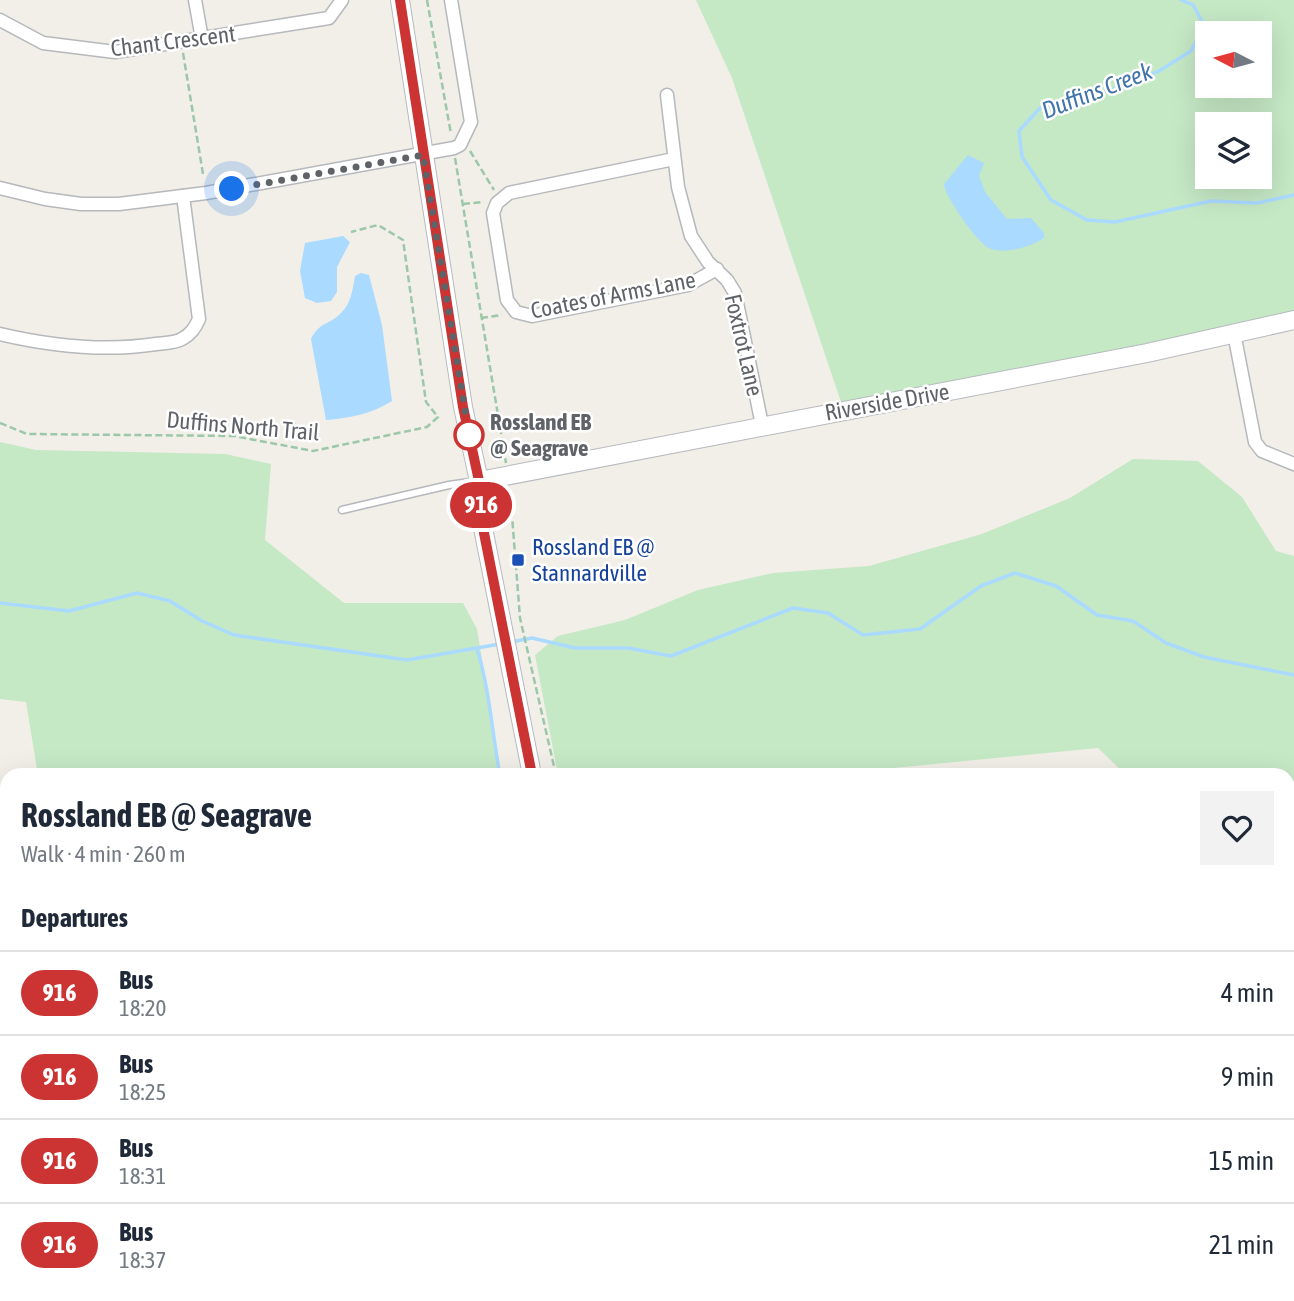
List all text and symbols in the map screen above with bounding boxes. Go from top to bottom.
street label: Chant Crescent [109,20,237,62]
north arrow [1195,21,1272,98]
map controls [1195,21,1272,189]
water label: Duffins Creek [1038,57,1156,124]
button: layers [1195,112,1272,189]
your location [214,171,249,206]
street label: Coates of Arms Lane [528,266,698,324]
street label: Foxtrot Lane [720,291,768,399]
street label: Riverside Drive [823,378,951,426]
street label: Duffins North Trail [166,406,320,446]
place label: Rossland EB @ Seagrave [490,409,591,461]
marker: Rossland EB @ Seagrave [454,420,484,450]
line badge: 916 [441,482,521,528]
text: 916 [464,491,498,518]
place label: Rossland EB @ Stannardville [532,534,654,586]
marker: Rossland EB @ Stannardville [510,552,526,568]
button: heart [1200,791,1274,865]
text: Rossland EB @ Seagrave [21,796,312,834]
text: Walk · 4 min · 260 m [21,841,185,867]
text: Departures [21,903,128,933]
text: Bus [119,965,153,995]
text: 4 min [1221,978,1274,1008]
text: 916 [43,979,76,1006]
text: 18:20 [119,995,166,1021]
text: Bus [119,1049,153,1079]
text: 9 min [1221,1062,1274,1092]
text: 916 [43,1063,76,1090]
text: 18:25 [119,1079,166,1105]
text: Bus [119,1133,153,1163]
text: 15 min [1209,1146,1274,1176]
text: 916 [43,1147,76,1174]
text: 18:31 [119,1163,166,1189]
text: Bus [119,1217,153,1247]
text: 21 min [1209,1230,1274,1260]
text: 916 [43,1231,76,1258]
text: 18:37 [119,1247,166,1273]

